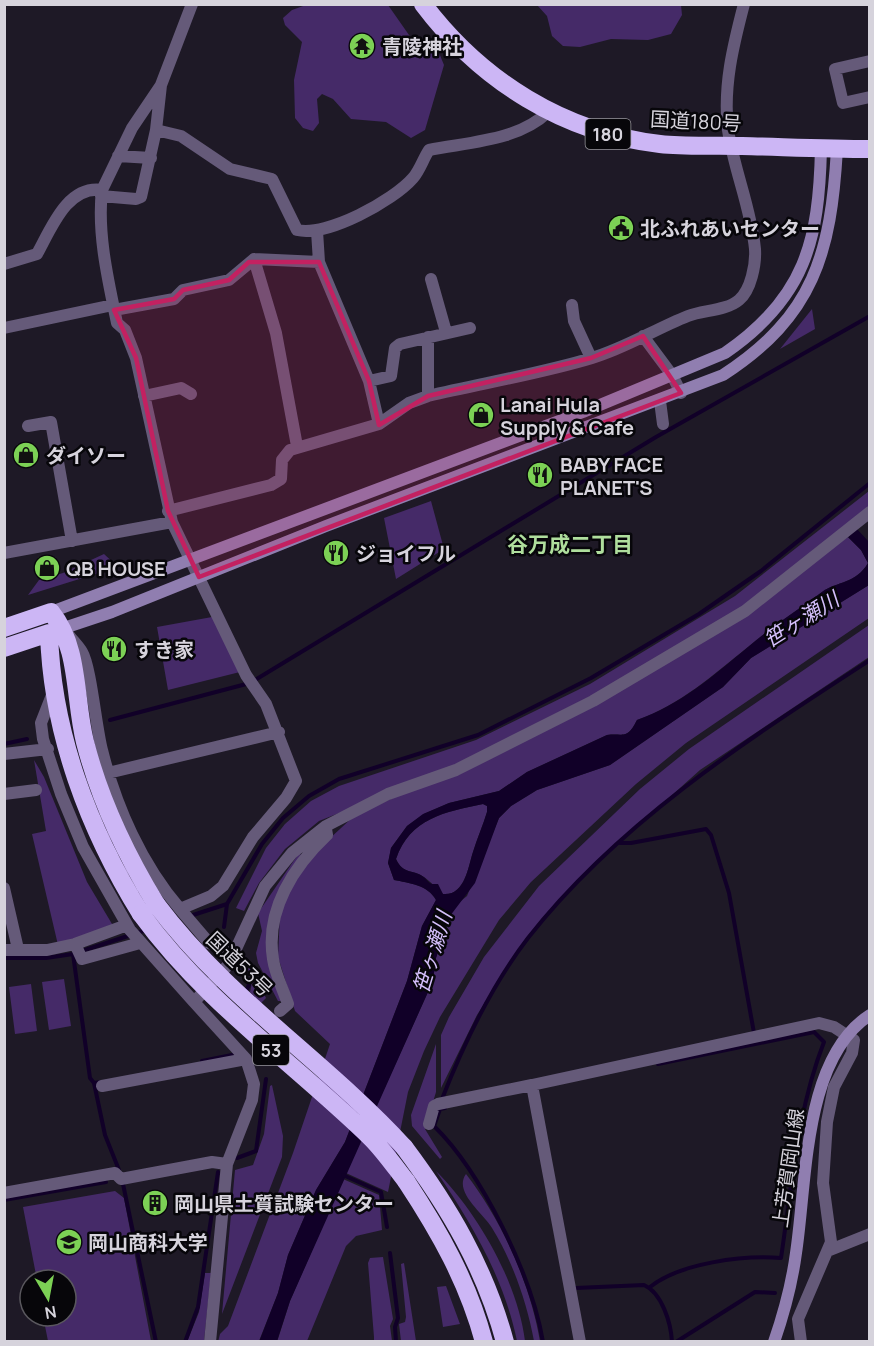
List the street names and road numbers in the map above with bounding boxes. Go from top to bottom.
street label: 国道180号 [650,105,742,137]
road number: 180 [586,119,630,149]
street label: 国道53号 [201,926,279,1002]
road number: 53 [253,1035,289,1065]
street label: 上芳賀岡山線 [766,1107,810,1229]

